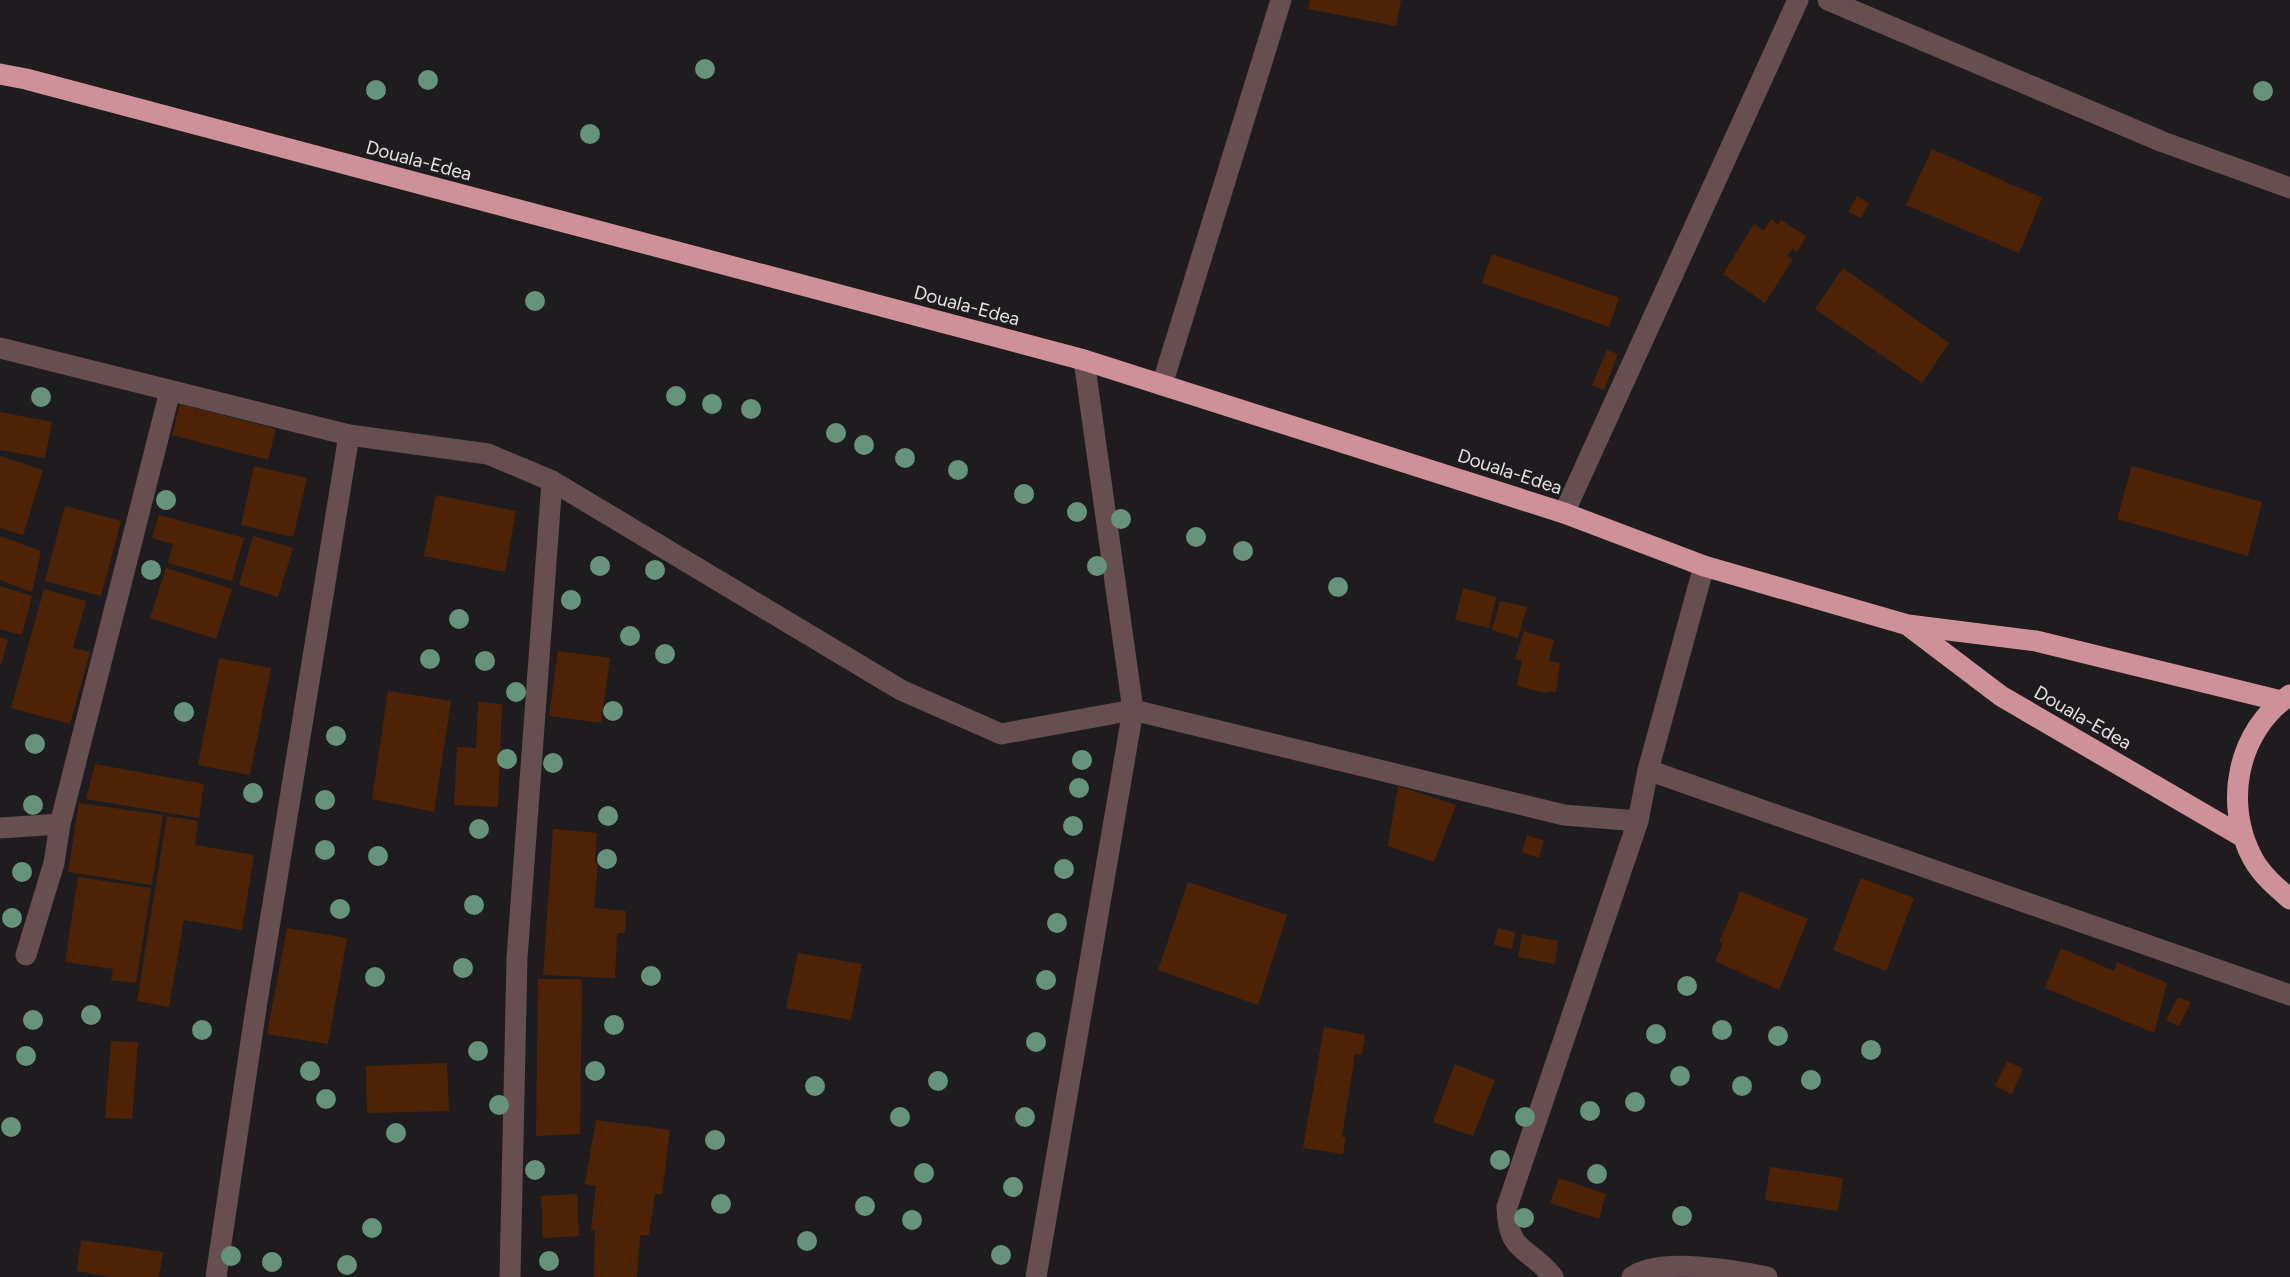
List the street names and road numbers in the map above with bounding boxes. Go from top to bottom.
street label: Douala-Edea [363,135,474,186]
street label: Douala-Edea [911,280,1022,331]
street label: Douala-Edea [1455,444,1565,499]
street label: Douala-Edea [2030,680,2136,755]

